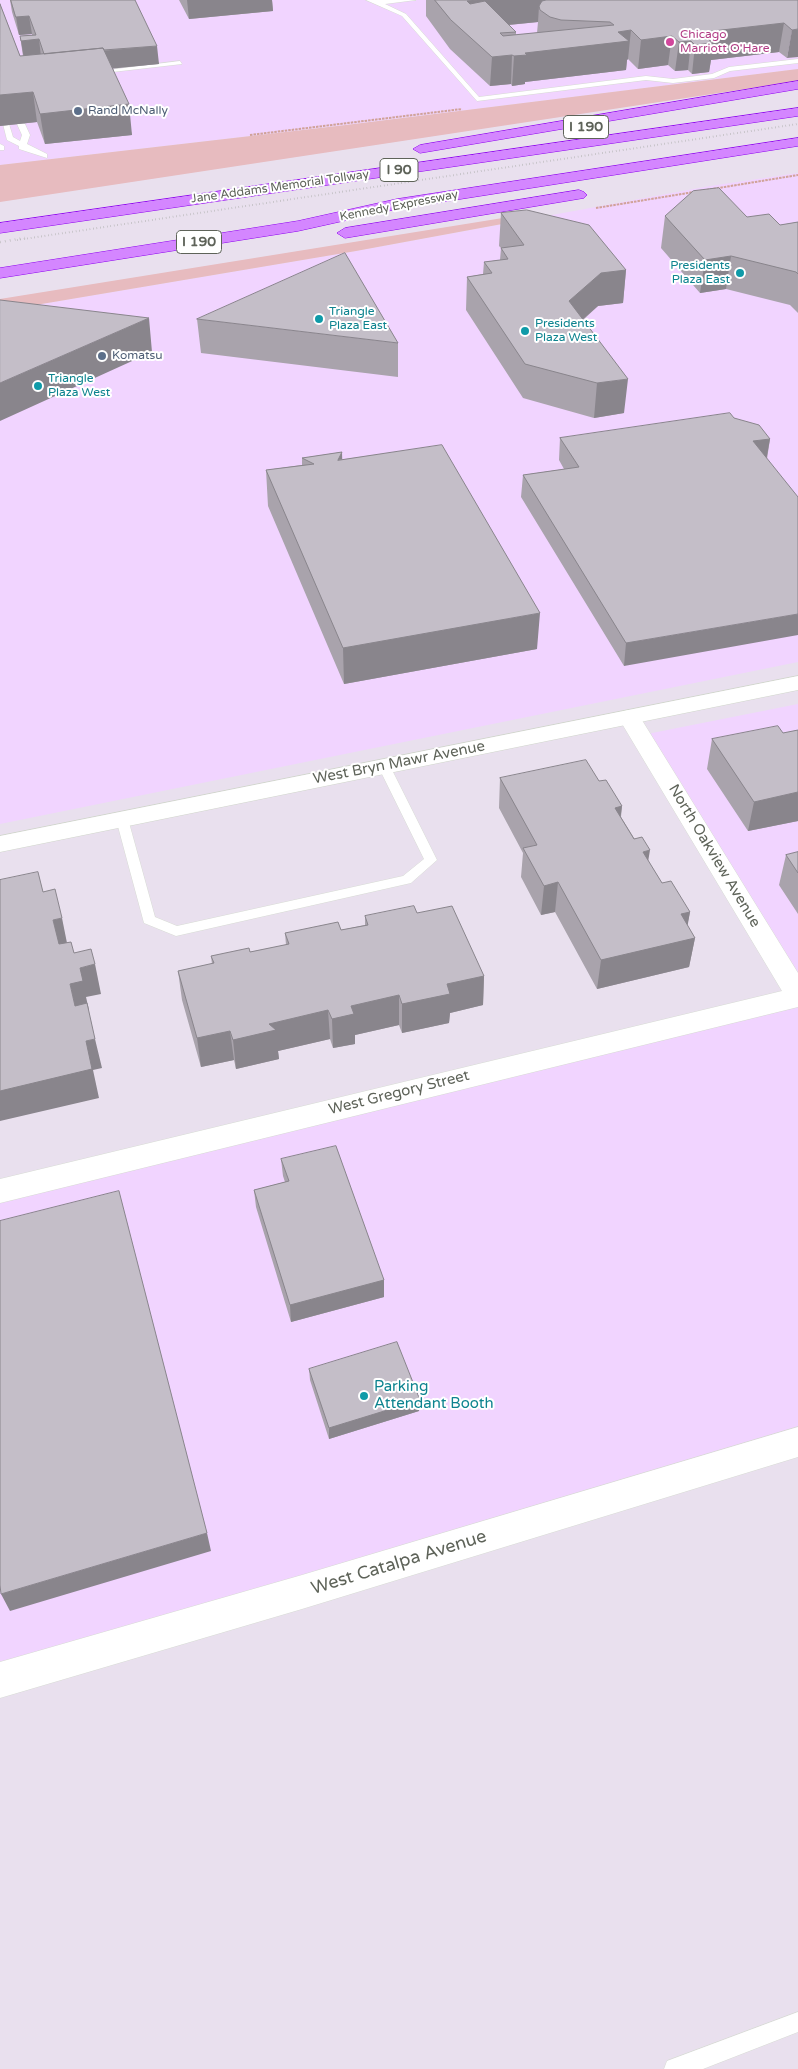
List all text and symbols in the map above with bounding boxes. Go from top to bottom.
place label: Chicago Marriott O'Hare [680,28,769,56]
marker: Chicago Marriott O'Hare [664,36,676,48]
place label: Rand McNally [88,104,168,118]
marker: Rand McNally [72,105,84,117]
road number: I 190 [564,115,608,138]
road number: I 90 [380,158,418,182]
street label: Jane Addams Memorial Tollway [190,167,370,207]
street label: Kennedy Expressway [339,187,459,225]
road number: I 190 [176,230,222,253]
place label: Presidents Plaza East [670,259,730,287]
marker: Presidents Plaza East [734,267,746,279]
place label: Triangle Plaza East [329,305,387,333]
marker: Triangle Plaza East [313,313,325,325]
place label: Presidents Plaza West [535,317,597,345]
marker: Presidents Plaza West [519,325,531,337]
place label: Komatsu [112,349,163,363]
marker: Komatsu [96,350,108,362]
place label: Triangle Plaza West [48,372,110,400]
marker: Triangle Plaza West [32,380,44,392]
street label: West Bryn Mawr Avenue [311,737,487,789]
street label: North Oakview Avenue [664,781,764,931]
street label: West Gregory Street [327,1067,471,1119]
place label: Parking Attendant Booth [374,1378,494,1413]
marker: Parking Attendant Booth [358,1390,370,1402]
street label: West Catalpa Avenue [309,1526,489,1600]

